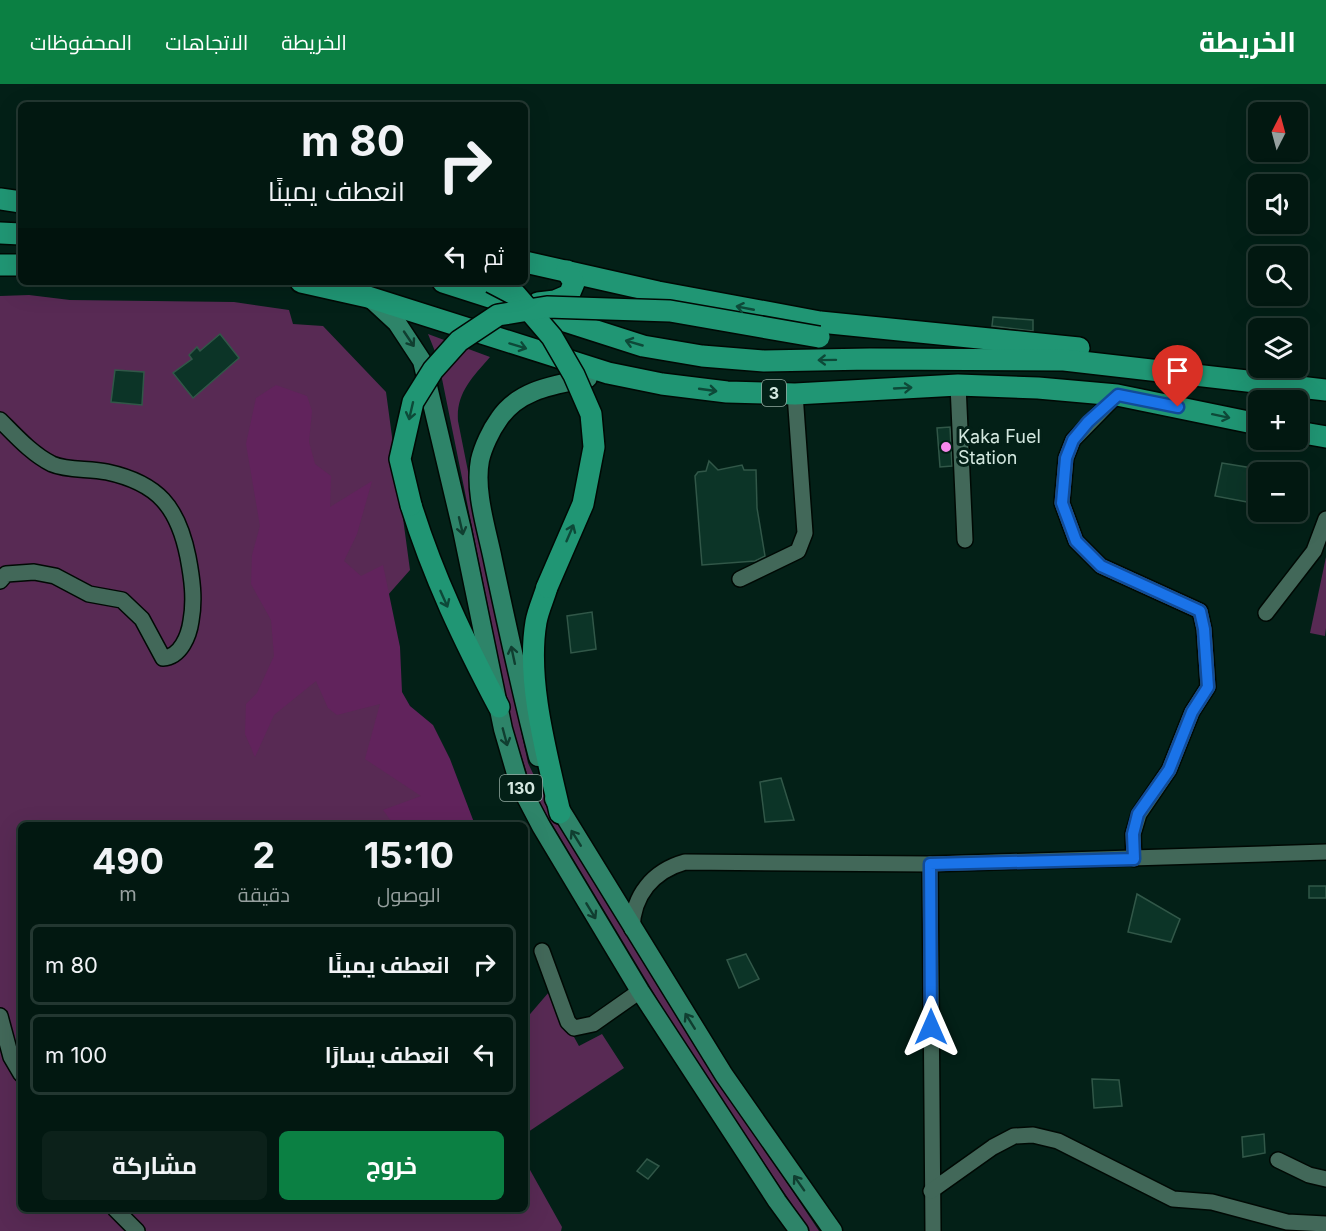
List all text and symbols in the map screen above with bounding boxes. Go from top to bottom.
text: الخريطة [1199,25,1296,59]
text: المحفوظات [30,30,132,55]
text: الاتجاهات [165,30,248,55]
text: الخريطة [281,30,347,55]
north arrow [1248,102,1308,162]
map controls [1248,102,1308,522]
text: 80 m [301,115,405,166]
icon: right [426,126,504,204]
button: sound [1248,174,1308,234]
text: انعطف يمينًا [268,175,405,208]
icon: left [439,240,472,273]
text: ثم [484,244,504,270]
button: search [1248,246,1308,306]
one-way arrow [736,302,755,313]
button: layers [1248,318,1308,378]
one-way arrow [403,330,415,347]
one-way arrow [624,337,643,348]
one-way arrow [509,341,528,352]
pin [1152,345,1203,407]
one-way arrow [818,354,838,366]
icon: arrive [1161,354,1194,387]
road number: 3 [762,380,786,406]
one-way arrow [892,382,912,393]
one-way arrow [697,385,717,396]
button: + [1248,390,1308,450]
one-way arrow [405,401,416,420]
one-way arrow [1211,411,1230,422]
place label: Kaka Fuel Station [958,426,1041,468]
marker: Kaka Fuel Station [939,440,953,454]
button: − [1248,462,1308,522]
one-way arrow [456,516,468,535]
one-way arrow [565,525,576,543]
one-way arrow [439,590,450,608]
one-way arrow [507,646,518,665]
one-way arrow [500,727,512,746]
road number: 130 [500,775,542,801]
one-way arrow [570,830,582,847]
text: 2 [253,833,275,877]
text: 15:10 [364,833,454,877]
text: 490 [92,839,164,883]
text: m [119,882,137,906]
text: دقيقة [238,883,290,907]
text: الوصول [377,883,441,907]
one-way arrow [586,902,598,919]
icon: right [468,948,501,981]
text: 80 m [45,952,98,978]
text: انعطف يمينًا [328,952,450,978]
position arrow [899,995,963,1059]
one-way arrow [684,1013,696,1030]
icon: left [468,1038,501,1071]
text: 100 m [45,1042,107,1068]
text: انعطف يسارًا [325,1042,450,1068]
button: مشاركة [42,1131,267,1200]
button: خروج [279,1131,504,1200]
one-way arrow [793,1175,805,1192]

